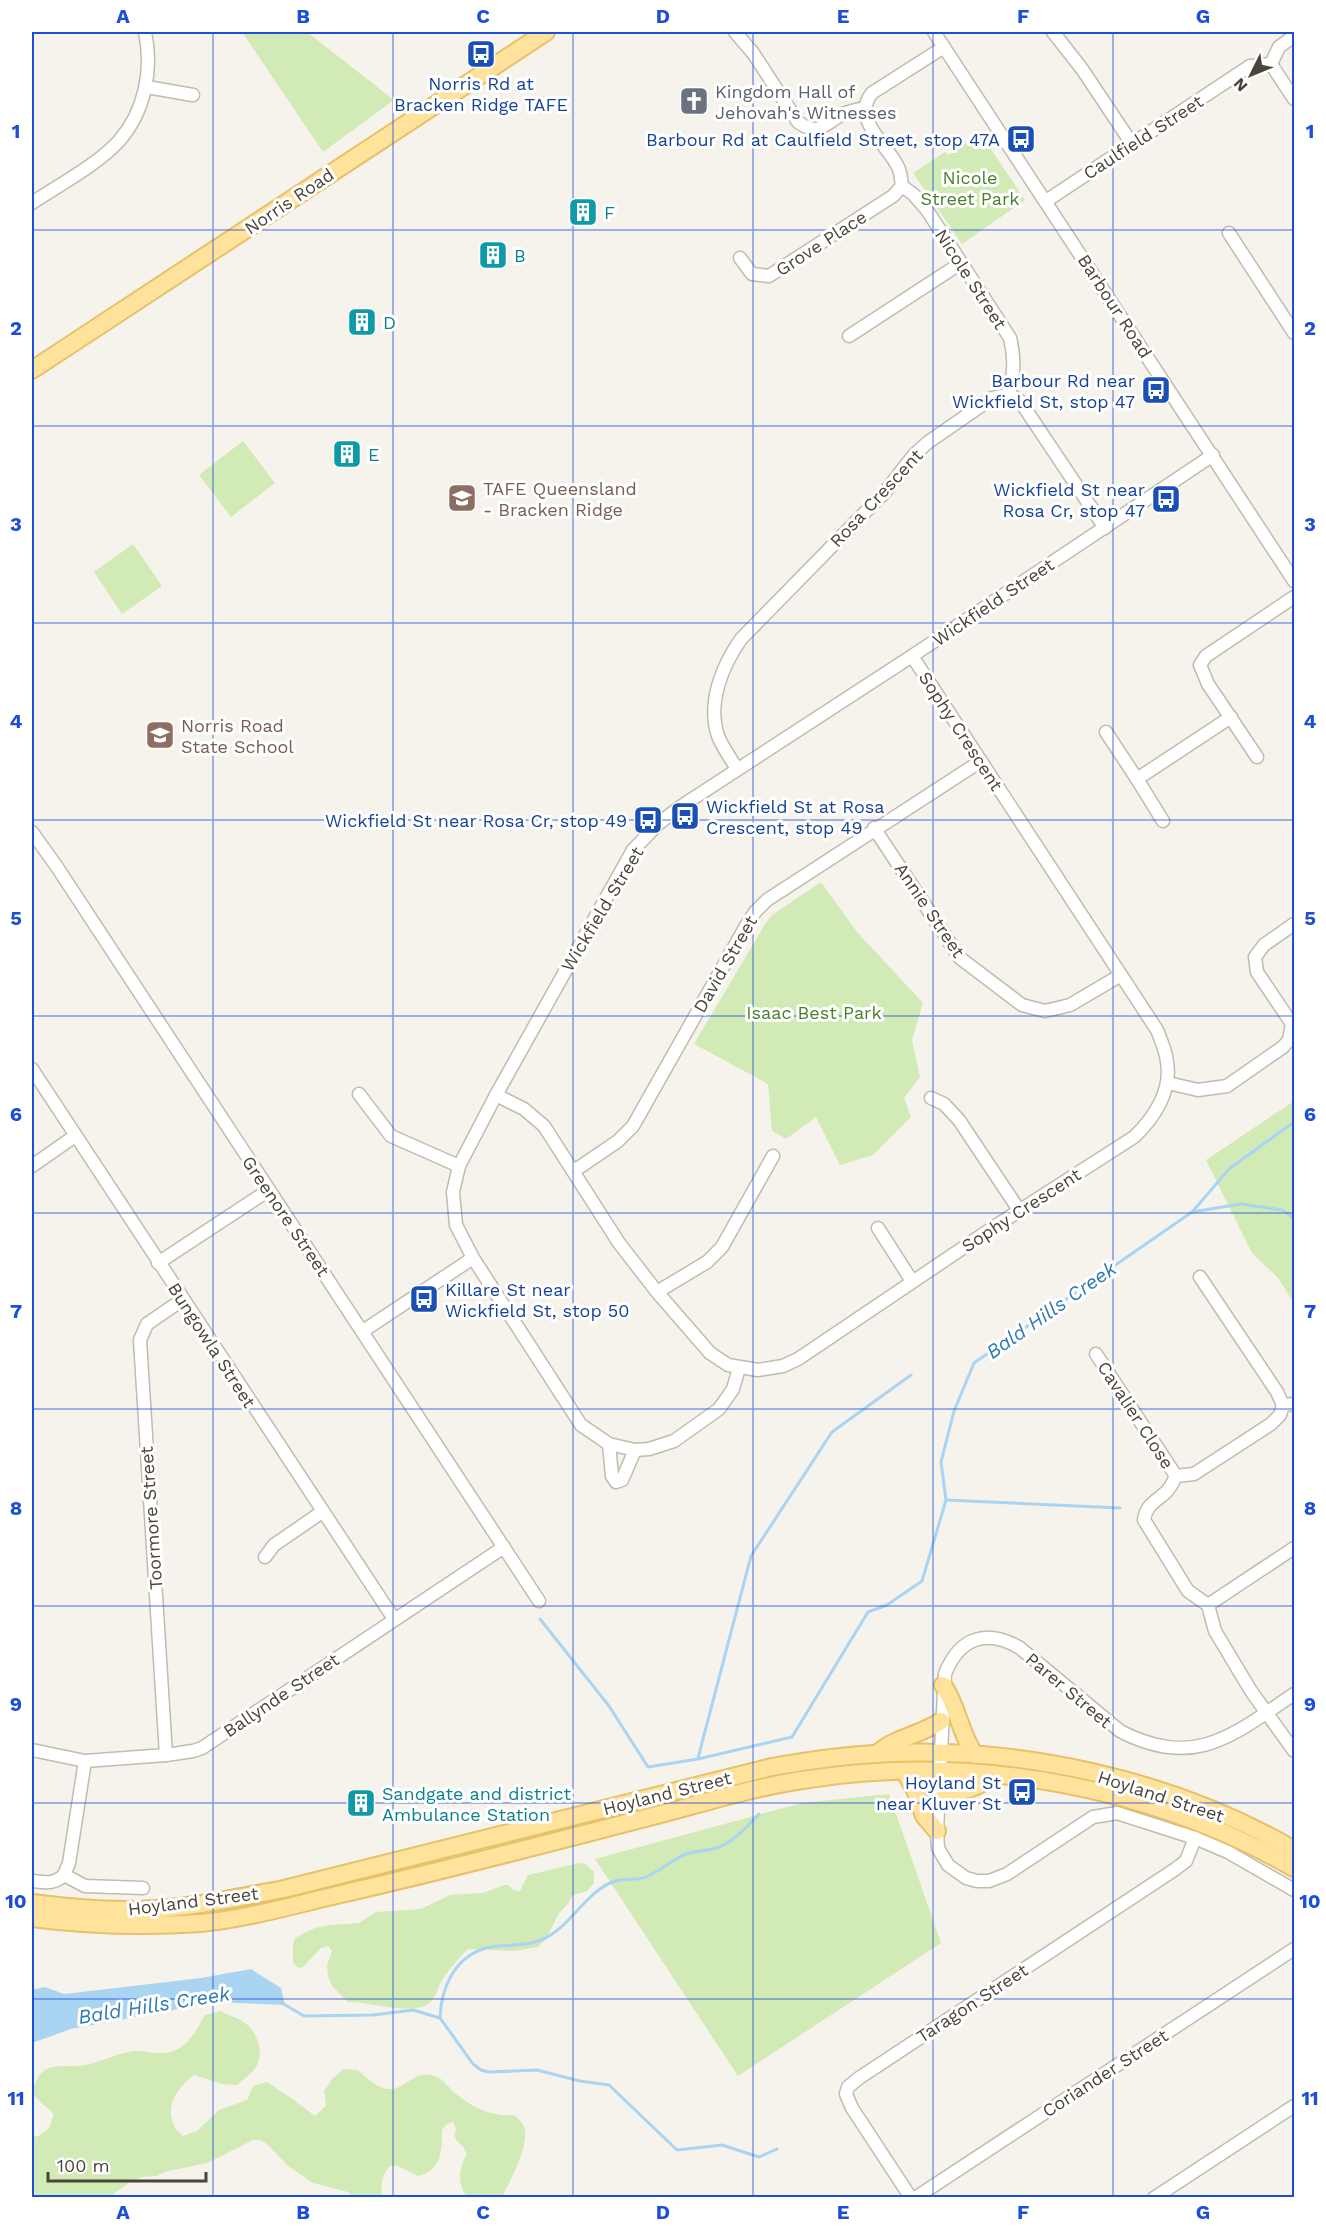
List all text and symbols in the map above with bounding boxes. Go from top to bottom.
text: A [116,4,130,28]
text: B [296,4,310,28]
text: C [476,4,490,28]
text: D [656,4,670,28]
text: E [837,4,849,28]
text: F [1017,4,1029,28]
text: G [1196,4,1210,28]
bus stop icon: Norris Rd at Bracken Ridge TAFE [465,38,497,70]
north arrow [1221,45,1281,105]
place label: Norris Rd at Bracken Ridge TAFE [394,73,568,115]
text: N [1229,74,1251,96]
place label: Kingdom Hall of Jehovah's Witnesses [715,81,897,123]
church icon: Kingdom Hall of Jehovah's Witnesses [678,85,710,117]
street label: Caulfield Street [1079,90,1207,184]
text: 1 [12,119,20,143]
text: 1 [1306,119,1314,143]
bus stop icon: Barbour Rd at Caulfield Street, stop 47A [1005,123,1037,155]
place label: Barbour Rd at Caulfield Street, stop 47A [646,129,1000,150]
street label: Norris Road [240,164,338,238]
park label: Nicole Street Park [920,167,1020,209]
building icon: F [567,196,599,228]
place label: F [604,202,615,223]
street label: Grove Place [772,206,870,280]
street label: Nicole Street [931,225,1011,333]
building icon: B [477,239,509,271]
place label: B [514,245,526,266]
street label: Barbour Road [1074,250,1156,362]
building icon: D [346,306,378,338]
place label: D [383,312,396,333]
text: 2 [10,316,22,340]
text: 2 [1304,316,1316,340]
place label: Barbour Rd near Wickfield St, stop 47 [952,370,1135,412]
bus stop icon: Barbour Rd near Wickfield St, stop 47 [1140,374,1172,406]
building icon: E [331,438,363,470]
place label: E [368,444,379,465]
street label: Rosa Crescent [825,444,927,551]
place label: TAFE Queensland - Bracken Ridge [483,478,637,520]
place label: Wickfield St near Rosa Cr, stop 47 [993,479,1145,521]
school or university icon: TAFE Queensland - Bracken Ridge [446,482,478,514]
bus stop icon: Wickfield St near Rosa Cr, stop 47 [1150,483,1182,515]
text: 3 [10,512,22,536]
text: 3 [1304,512,1316,536]
street label: Wickfield Street [928,553,1058,650]
street label: Sophy Crescent [915,667,1008,795]
text: 4 [10,709,23,733]
text: 4 [1304,709,1317,733]
place label: Norris Road State School [181,715,294,757]
school or university icon: Norris Road State School [144,719,176,751]
place label: Wickfield St at Rosa Crescent, stop 49 [706,796,884,838]
bus stop icon: Wickfield St at Rosa Crescent, stop 49 [669,800,701,832]
bus stop icon: Wickfield St near Rosa Cr, stop 49 [632,804,664,836]
place label: Wickfield St near Rosa Cr, stop 49 [325,810,627,831]
street label: Wickfield Street [557,842,648,975]
street label: Annie Street [891,859,970,962]
text: 5 [10,906,22,930]
text: 5 [1304,906,1316,930]
street label: David Street [689,911,761,1016]
park label: Isaac Best Park [746,1002,882,1023]
text: 6 [10,1102,22,1126]
text: 6 [1304,1102,1316,1126]
street label: Greenore Street [238,1152,334,1281]
street label: Sophy Crescent [957,1163,1085,1256]
water label: Bald Hills Creek [981,1256,1122,1364]
street label: Bungowla Street [164,1279,260,1412]
place label: Killare St near Wickfield St, stop 50 [445,1279,629,1321]
bus stop icon: Killare St near Wickfield St, stop 50 [408,1283,440,1315]
text: 7 [10,1299,22,1323]
text: 7 [1304,1299,1316,1323]
street label: Cavalier Close [1093,1357,1179,1473]
street label: Toormore Street [135,1445,166,1590]
text: 8 [10,1496,22,1520]
text: 8 [1304,1496,1316,1520]
street label: Ballynde Street [219,1648,343,1741]
street label: Parer Street [1022,1648,1117,1732]
text: 9 [10,1692,22,1716]
text: 9 [1304,1692,1316,1716]
street label: Hoyland Street [1095,1766,1227,1826]
street label: Hoyland Street [601,1767,734,1819]
place label: Hoyland St near Kluver St [876,1772,1001,1814]
bus stop icon: Hoyland St near Kluver St [1006,1776,1038,1808]
place label: Sandgate and district Ambulance Station [382,1783,572,1825]
building icon: Sandgate and district Ambulance Station [345,1787,377,1819]
street label: Hoyland Street [127,1883,260,1919]
text: 10 [5,1889,27,1913]
text: 10 [1299,1889,1321,1913]
street label: Taragon Street [912,1959,1032,2047]
water label: Bald Hills Creek [76,1981,233,2029]
street label: Coriander Street [1038,2024,1172,2121]
text: 11 [7,2086,25,2110]
text: 11 [1301,2086,1319,2110]
scale bar [48,2145,206,2183]
text: 100 m [57,2155,110,2176]
text: A [116,2200,130,2224]
text: B [296,2200,310,2224]
text: C [476,2200,490,2224]
text: D [656,2200,670,2224]
text: E [837,2200,849,2224]
text: F [1017,2200,1029,2224]
text: G [1196,2200,1210,2224]

